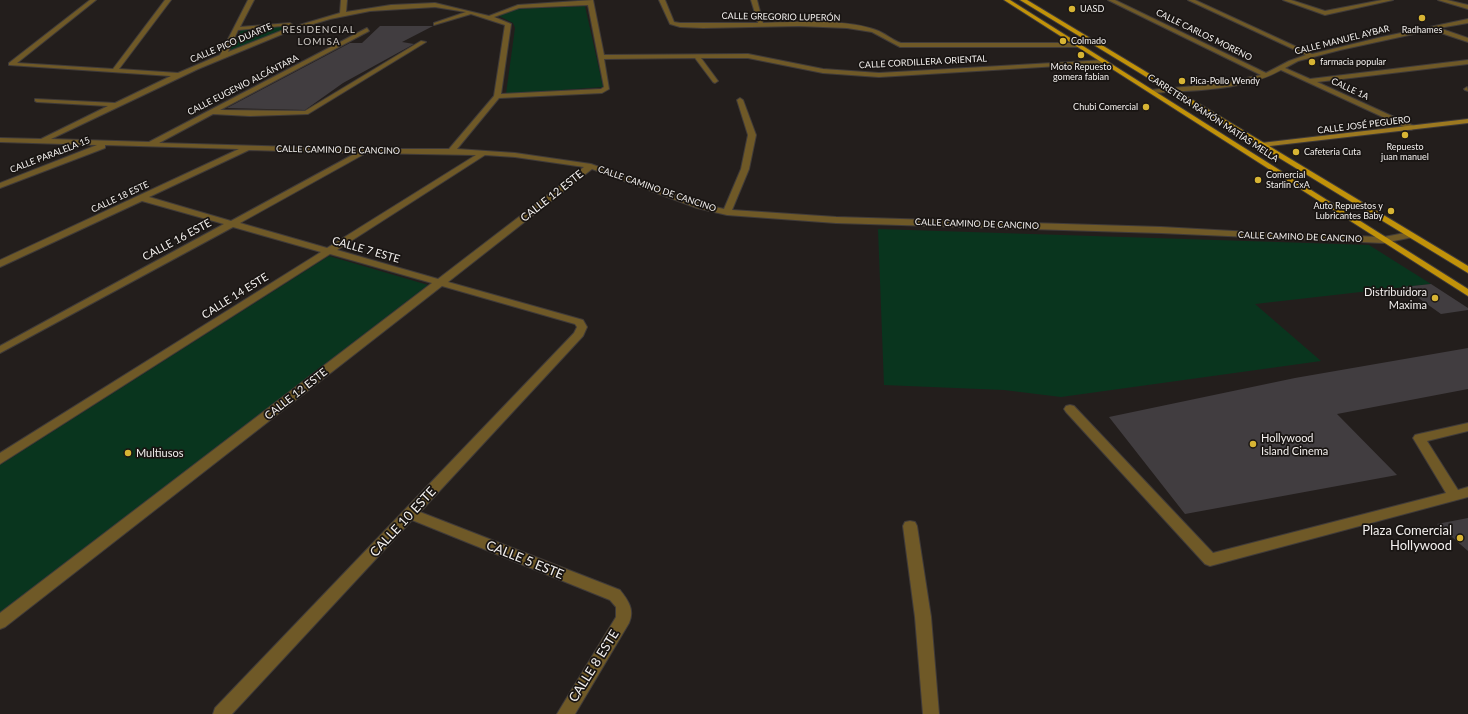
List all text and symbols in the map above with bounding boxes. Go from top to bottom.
marker: UASD [1067,4,1077,14]
place label: UASD [1080,4,1104,14]
street label: CALLE CARLOS MORENO [1154,7,1254,63]
street label: CALLE GREGORIO LUPERÓN [722,11,840,23]
marker: Radhames [1417,13,1427,23]
street label: CALLE PICO DUARTE [189,21,273,65]
street label: CALLE MANUEL AYBAR [1293,23,1391,57]
district label: RESIDENCIAL LOMISA [282,24,356,48]
place label: Radhames [1402,25,1442,35]
marker: Colmado [1058,36,1068,46]
place label: Colmado [1071,36,1106,46]
marker: Moto Repuesto gomera fabian [1076,50,1086,60]
street label: CALLE EUGENIO ALCÁNTARA [186,52,300,118]
street label: CALLE CORDILLERA ORIENTAL [859,53,987,71]
marker: farmacia popular [1307,57,1317,67]
place label: farmacia popular [1320,57,1386,67]
place label: Moto Repuesto gomera fabian [1051,62,1111,83]
street label: CARRETERA RAMÓN MATÍAS MELLA [1146,72,1280,164]
marker: Pica-Pollo Wendy [1177,76,1187,86]
place label: Pica-Pollo Wendy [1190,76,1260,86]
street label: CALLE 1A [1330,76,1370,102]
place label: Chubi Comercial [1073,102,1138,112]
marker: Chubi Comercial [1141,102,1151,112]
street label: CALLE JOSÉ PEGUERO [1317,114,1411,136]
marker: Repuesto juan manuel [1400,130,1410,140]
street label: CALLE PARALELA 15 [8,135,92,175]
place label: Repuesto juan manuel [1381,142,1429,163]
street label: CALLE CAMINO DE CANCINO [276,144,400,156]
marker: Cafeteria Cuta [1291,147,1301,157]
place label: Cafeteria Cuta [1304,147,1361,157]
street label: CALLE CAMINO DE CANCINO [597,164,717,214]
street label: CALLE 12 ESTE [518,167,586,225]
place label: Comercial Starlin CxA [1266,170,1310,191]
marker: Comercial Starlin CxA [1253,175,1263,185]
street label: CALLE 18 ESTE [90,179,150,215]
place label: Auto Repuestos y Lubricantes Baby [1313,201,1383,222]
marker: Auto Repuestos y Lubricantes Baby [1386,206,1396,216]
street label: CALLE 16 ESTE [140,216,214,264]
street label: CALLE CAMINO DE CANCINO [915,216,1039,232]
street label: CALLE CAMINO DE CANCINO [1238,229,1362,245]
street label: CALLE 7 ESTE [331,234,401,266]
street label: CALLE 14 ESTE [199,270,271,322]
place label: Distribuidora Maxima [1364,285,1427,311]
marker: Distribuidora Maxima [1430,293,1440,303]
street label: CALLE 12 ESTE [262,365,330,423]
place label: Hollywood Island Cinema [1261,431,1328,457]
marker: Hollywood Island Cinema [1248,439,1258,449]
place label: Multiusos [136,446,184,460]
marker: Multiusos [123,448,133,458]
street label: CALLE 10 ESTE [367,484,439,560]
place label: Plaza Comercial Hollywood [1362,523,1452,554]
marker: Plaza Comercial Hollywood [1455,533,1465,543]
street label: CALLE 5 ESTE [484,537,566,583]
street label: CALLE 8 ESTE [566,627,622,705]

